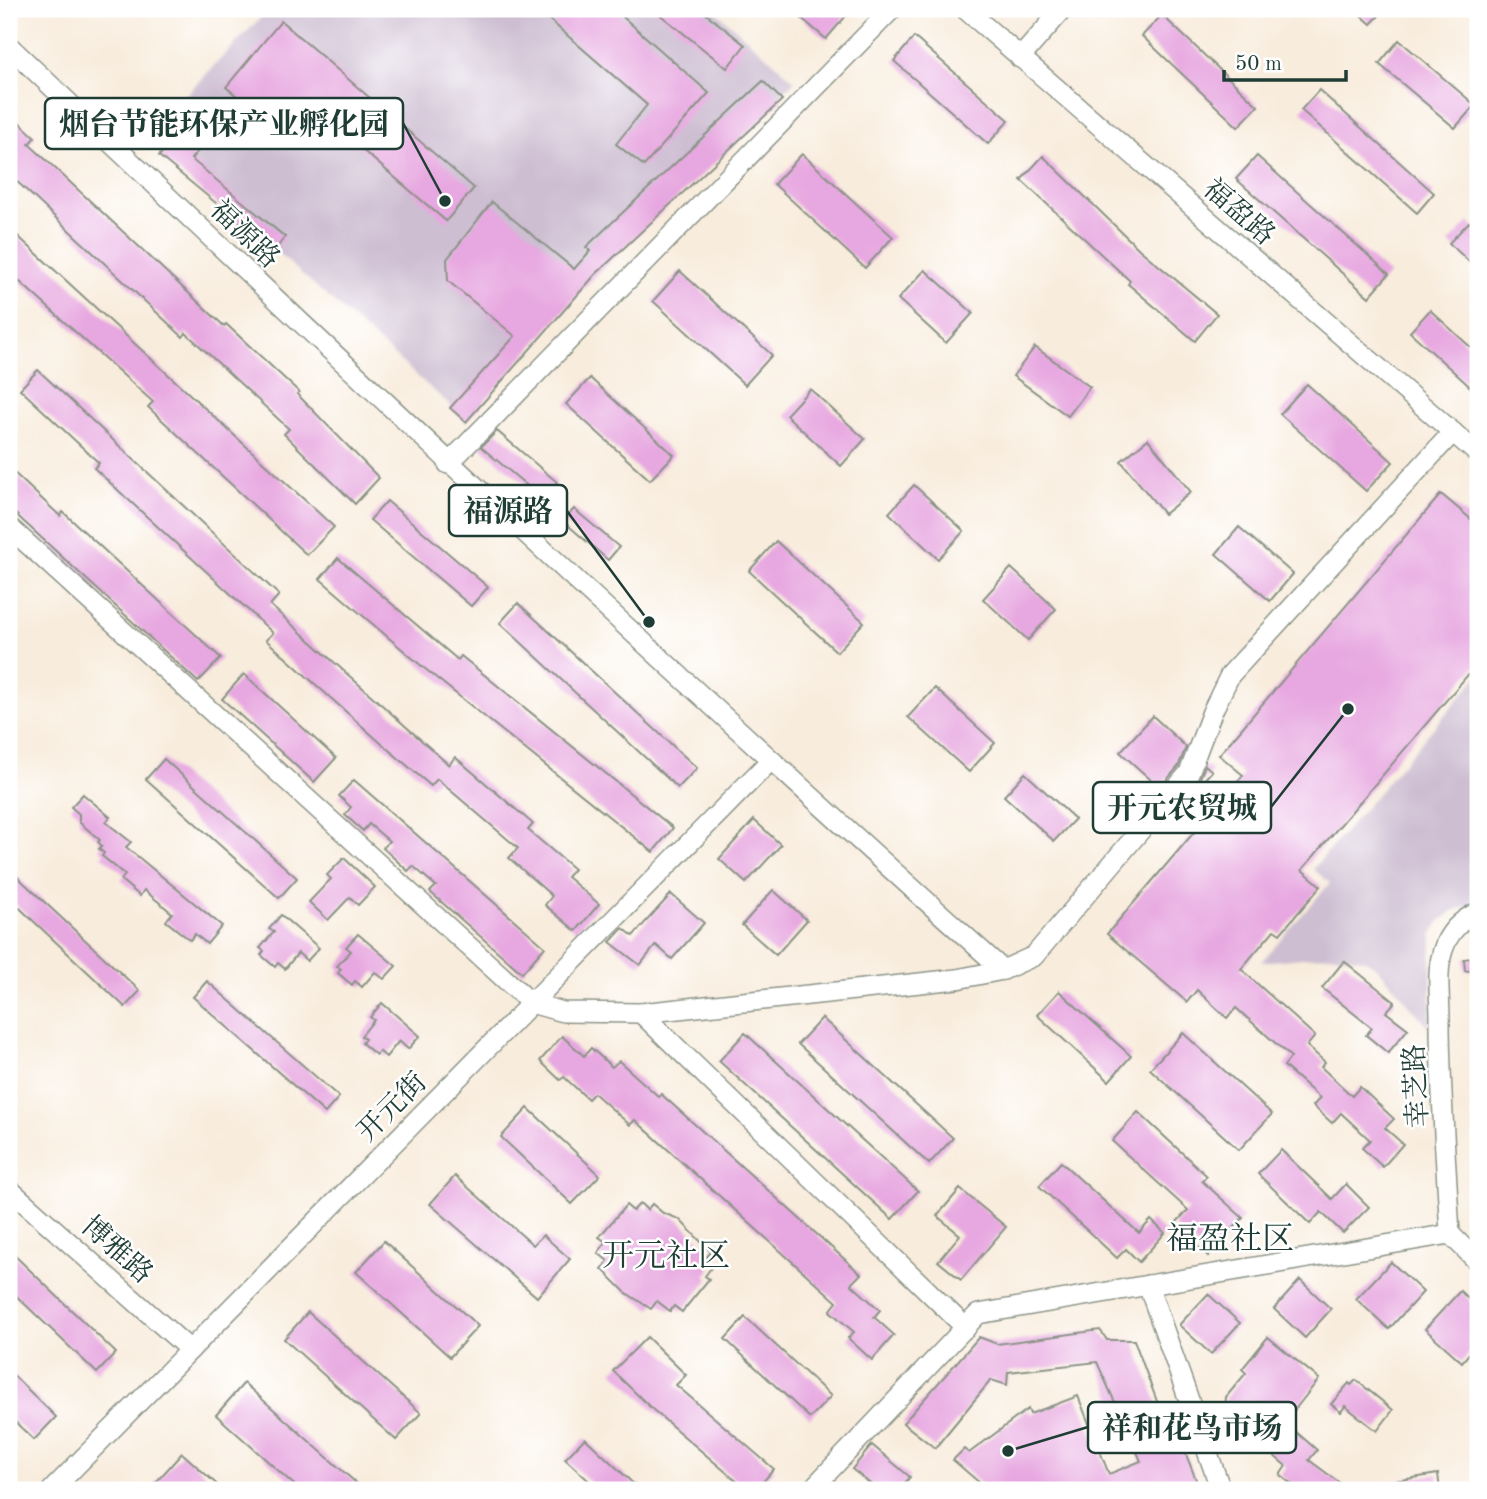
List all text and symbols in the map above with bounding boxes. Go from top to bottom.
scale bar [1224,38,1347,82]
text: 50 m [1235,54,1282,75]
callout: 烟台节能环保产业孵化园 [45,98,403,149]
text: 烟台节能环保产业孵化园 [59,108,389,141]
street label: 福盈路 [1197,173,1281,251]
street label: 福源路 [204,194,286,274]
callout: 福源路 [449,485,567,536]
text: 福源路 [463,495,553,528]
callout: 开元农贸城 [1093,782,1271,833]
text: 开元农贸城 [1107,792,1257,825]
street label: 幸芝路 [1399,1043,1434,1129]
street label: 开元街 [351,1066,433,1148]
street label: 博雅路 [75,1210,159,1290]
district label: 福盈社区 [1166,1222,1294,1257]
district label: 开元社区 [602,1239,730,1274]
callout: 祥和花鸟市场 [1088,1402,1296,1453]
text: 祥和花鸟市场 [1102,1412,1282,1445]

